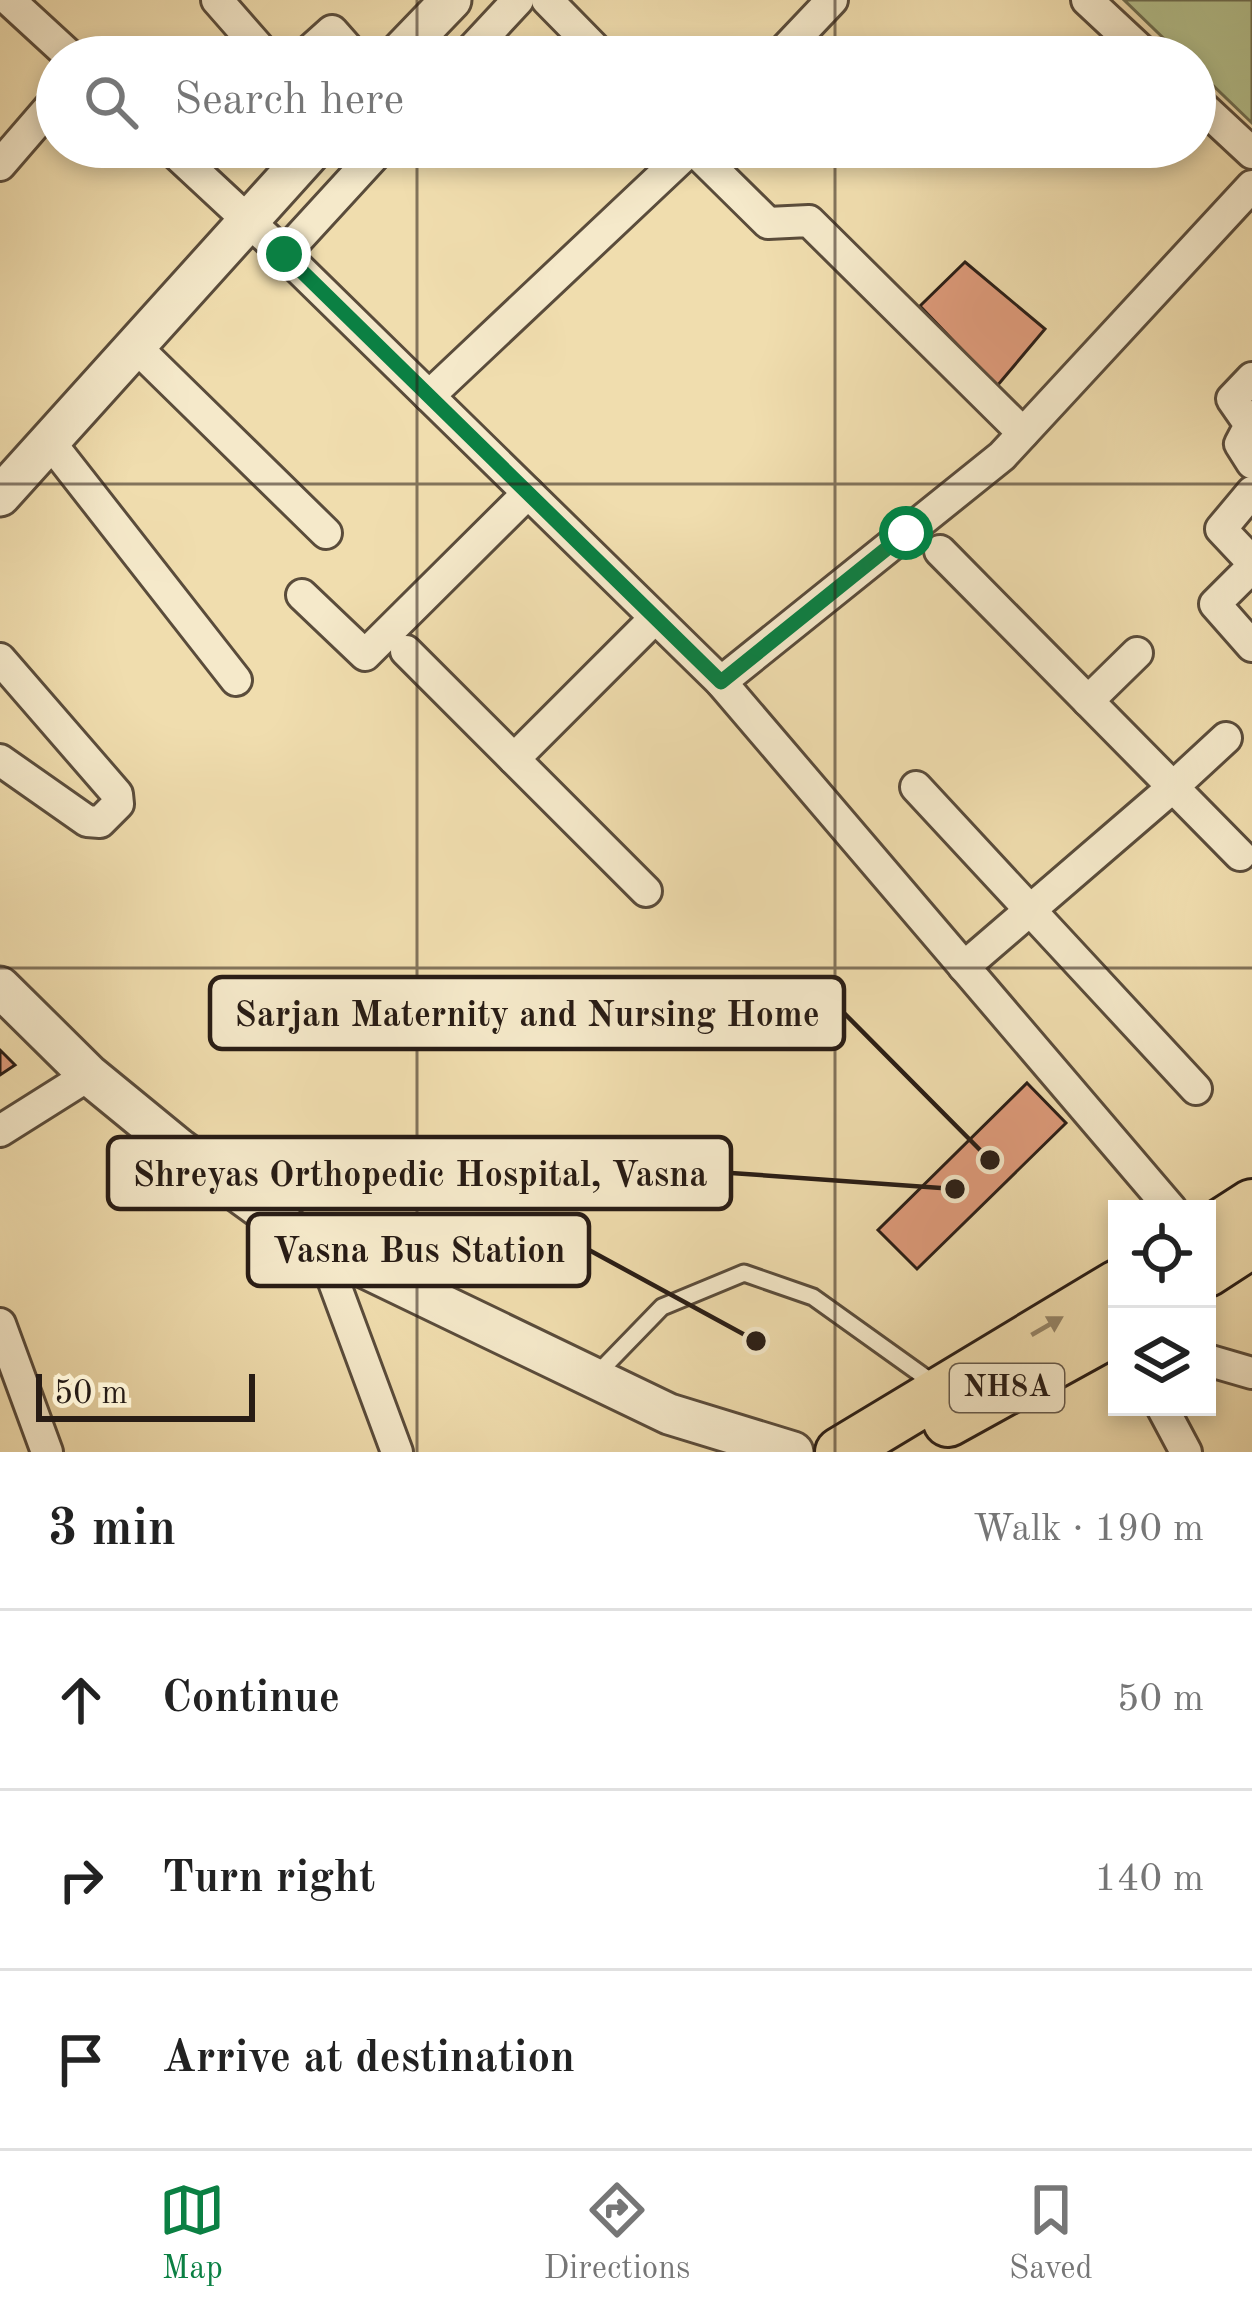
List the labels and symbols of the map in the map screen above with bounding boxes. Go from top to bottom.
route end [257,227,311,281]
route start [879,506,933,560]
callout: Sarjan Maternity and Nursing Home [210,977,844,1049]
text: Sarjan Maternity and Nursing Home [234,999,820,1035]
callout: Shreyas Orthopedic Hospital, Vasna [108,1137,731,1209]
text: Shreyas Orthopedic Hospital, Vasna [132,1159,708,1195]
callout: Vasna Bus Station [248,1214,589,1286]
text: Vasna Bus Station [272,1235,566,1271]
one-way arrow [1031,1316,1064,1337]
road number: NH8A [950,1364,1064,1412]
scale bar [36,1368,255,1421]

